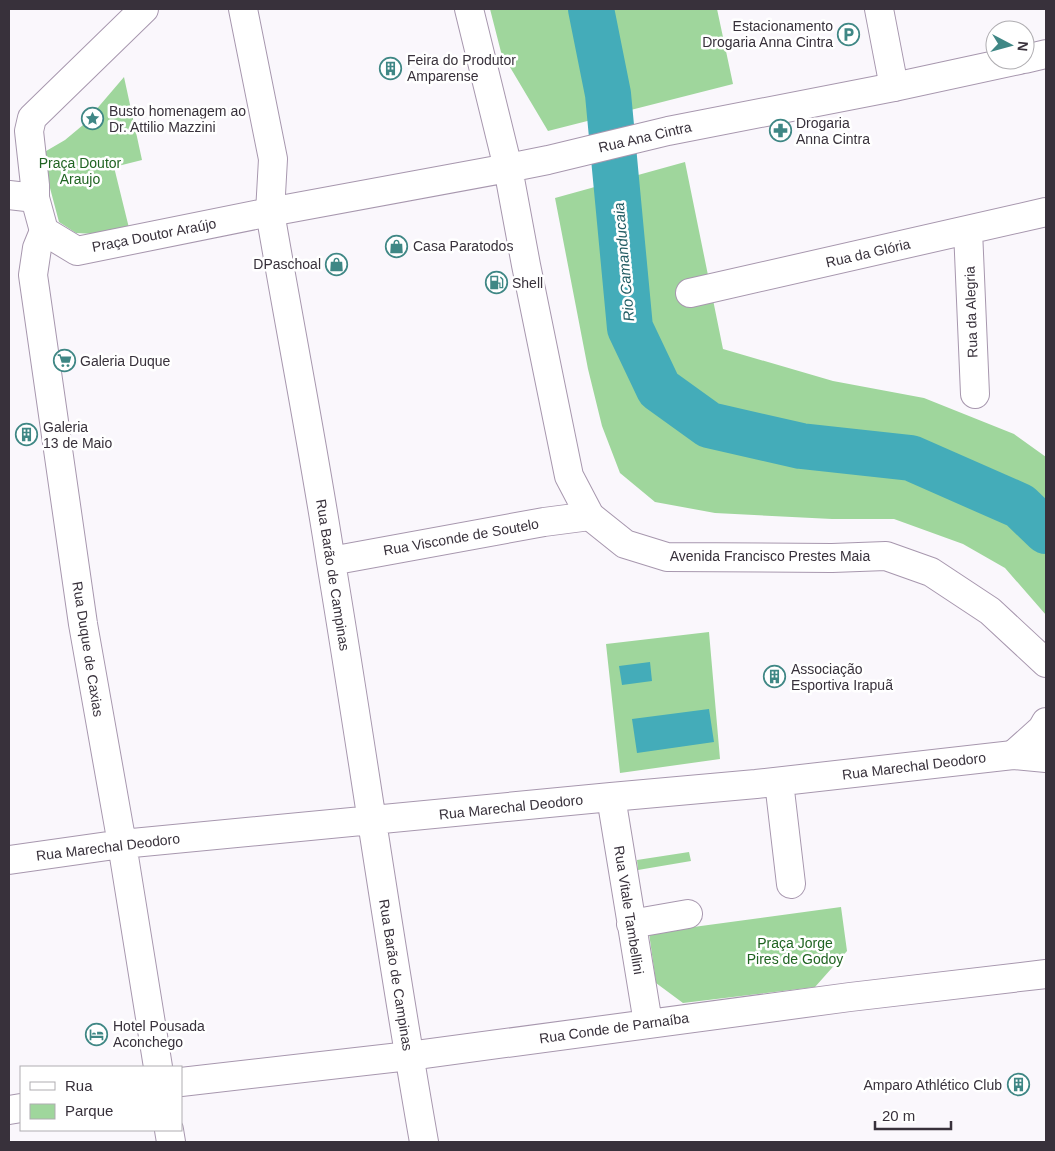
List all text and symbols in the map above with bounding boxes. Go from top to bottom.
place label: Estacionamento Drogaria Anna Cintra [702,18,833,50]
north arrow [985,20,1035,70]
parking icon: Estacionamento Drogaria Anna Cintra [837,22,861,46]
text: N [1014,40,1031,52]
place label: Feira do Produtor Amparense [407,52,516,84]
building icon: Feira do Produtor Amparense [379,56,403,80]
place label: Busto homenagem ao Dr. Attilio Mazzini [109,103,246,135]
place icon: Busto homenagem ao Dr. Attilio Mazzini [81,107,105,131]
place label: Drogaria Anna Cintra [796,115,870,147]
street label: Rua Ana Cintra [597,118,693,155]
pharmacy icon: Drogaria Anna Cintra [768,119,792,143]
park label: Praça Doutor Araujo [39,155,122,187]
water label: Rio Camanducaia [610,202,637,322]
street label: Praça Doutor Araújo [91,215,218,255]
shop icon: Casa Paratodos [385,234,409,258]
street label: Rua da Glória [824,235,912,271]
place label: Casa Paratodos [413,238,513,254]
shop icon: DPaschoal [325,252,349,276]
place label: DPaschoal [253,256,321,272]
street label: Rua da Alegria [961,266,981,358]
fuel station icon: Shell [484,271,508,295]
place label: Shell [512,275,543,291]
supermarket icon: Galeria Duque [52,349,76,373]
place label: Galeria Duque [80,353,170,369]
place label: Galeria 13 de Maio [43,419,112,451]
building icon: Galeria 13 de Maio [15,423,39,447]
street label: Rua Barão de Campinas [313,498,353,652]
street label: Rua Visconde de Soutelo [382,515,540,559]
street label: Avenida Francisco Prestes Maia [670,548,870,564]
street label: Rua Duque de Caxias [69,580,107,718]
place label: Associação Esportiva Irapuã [791,661,893,693]
building icon: Associação Esportiva Irapuã [763,665,787,689]
street label: Rua Marechal Deodoro [841,749,987,783]
street label: Rua Marechal Deodoro [438,791,584,823]
street label: Rua Marechal Deodoro [35,830,181,864]
street label: Rua Vitale Tambellini [611,844,647,976]
street label: Rua Barão de Campinas [376,898,416,1052]
park label: Praça Jorge Pires de Godoy [747,935,843,967]
street label: Rua Conde de Parnaíba [538,1010,690,1046]
place label: Hotel Pousada Aconchego [113,1018,205,1050]
hotel icon: Hotel Pousada Aconchego [85,1022,109,1046]
legend [20,1066,182,1131]
building icon: Amparo Athlético Club [1006,1073,1030,1097]
text: Rua [65,1077,93,1094]
place label: Amparo Athlético Club [863,1077,1002,1093]
scale bar [875,1098,951,1130]
text: Parque [65,1102,113,1119]
text: 20 m [882,1107,915,1124]

